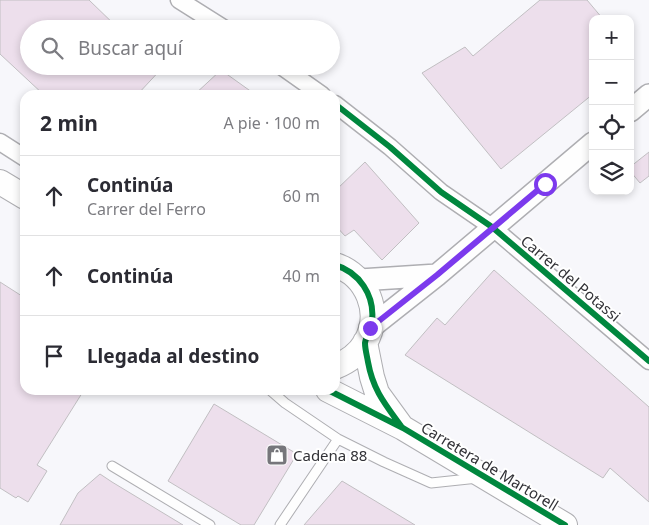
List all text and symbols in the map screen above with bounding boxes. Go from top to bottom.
map controls [589,15,634,195]
button: + [589,15,634,60]
search box [20,20,340,75]
icon: search [38,34,66,62]
text: Buscar aquí [78,35,183,61]
button: − [589,60,634,105]
button: locate [589,105,634,150]
text: 2 min [40,109,98,137]
text: A pie · 100 m [223,112,320,134]
button: layers [589,150,634,195]
text: Continúa [87,172,173,198]
route start [534,173,557,196]
icon: ahead [40,182,68,210]
text: 60 m [283,185,320,207]
text: Carrer del Ferro [87,198,206,220]
street label: Carrer del Potassi [517,230,625,326]
icon: ahead [40,262,68,290]
text: Continúa [87,263,173,289]
text: 40 m [283,265,320,287]
route end [359,317,382,340]
icon: arrive [40,342,68,370]
text: Llegada al destino [87,343,259,369]
street label: Carretera de Martorell [418,417,562,515]
shop icon: Cadena 88 [265,443,289,467]
place label: Cadena 88 [293,445,367,465]

